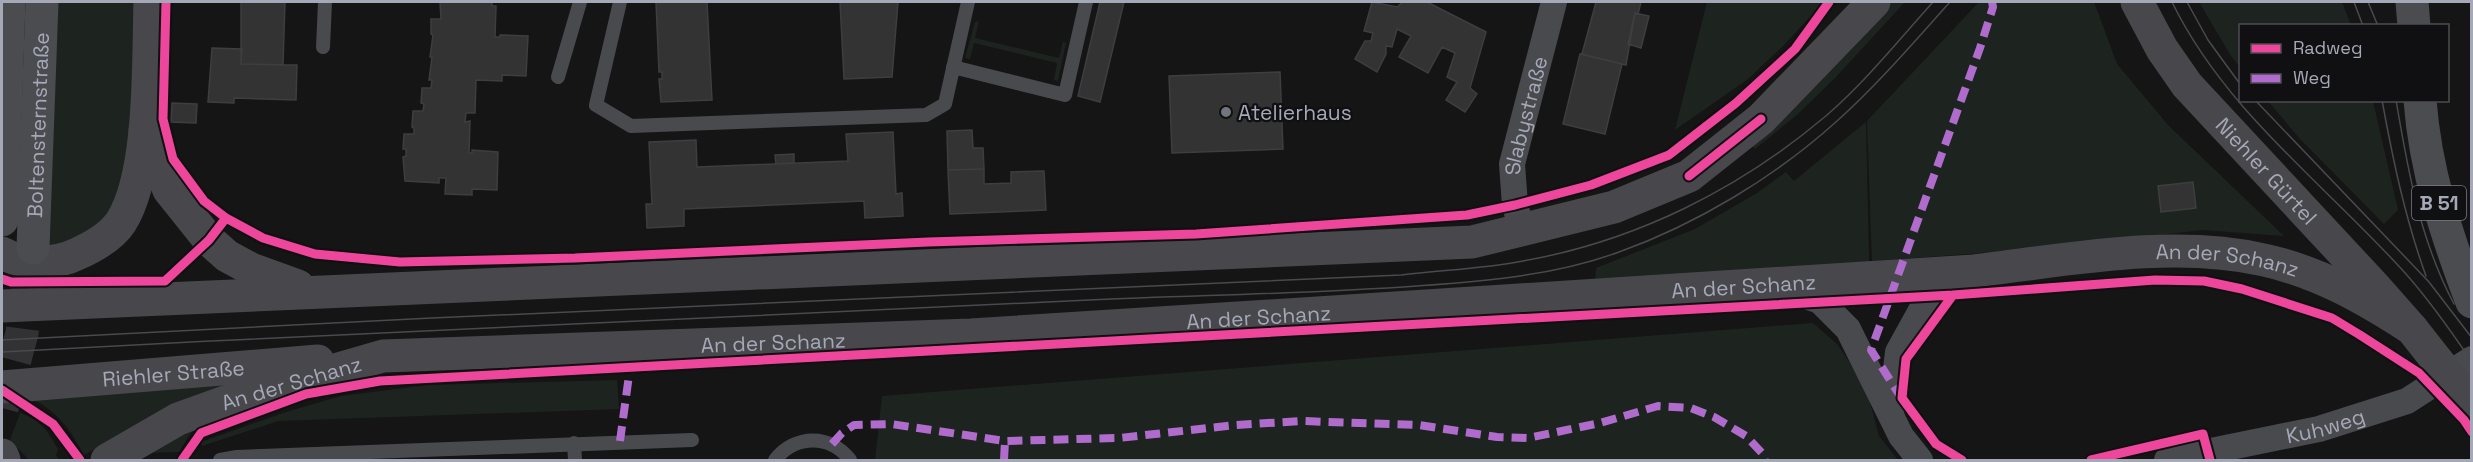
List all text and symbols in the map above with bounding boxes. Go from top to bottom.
legend [2239,24,2449,102]
street label: Boltensternstraße [21,32,54,218]
text: Radweg [2293,36,2363,59]
street label: Slabystraße [1498,53,1553,176]
text: Weg [2293,66,2331,89]
place label: Atelierhaus [1238,99,1352,126]
marker: Atelierhaus [1219,105,1233,119]
street label: Niehler Gürtel [2210,111,2323,230]
road number: B 51 [2412,186,2466,220]
street label: An der Schanz [2155,238,2303,283]
street label: An der Schanz [1670,268,1817,304]
street label: An der Schanz [1185,299,1332,335]
street label: An der Schanz [700,326,846,358]
street label: An der Schanz [217,349,365,416]
street label: Riehler Straße [101,354,246,392]
street label: Kuhweg [2283,402,2368,449]

